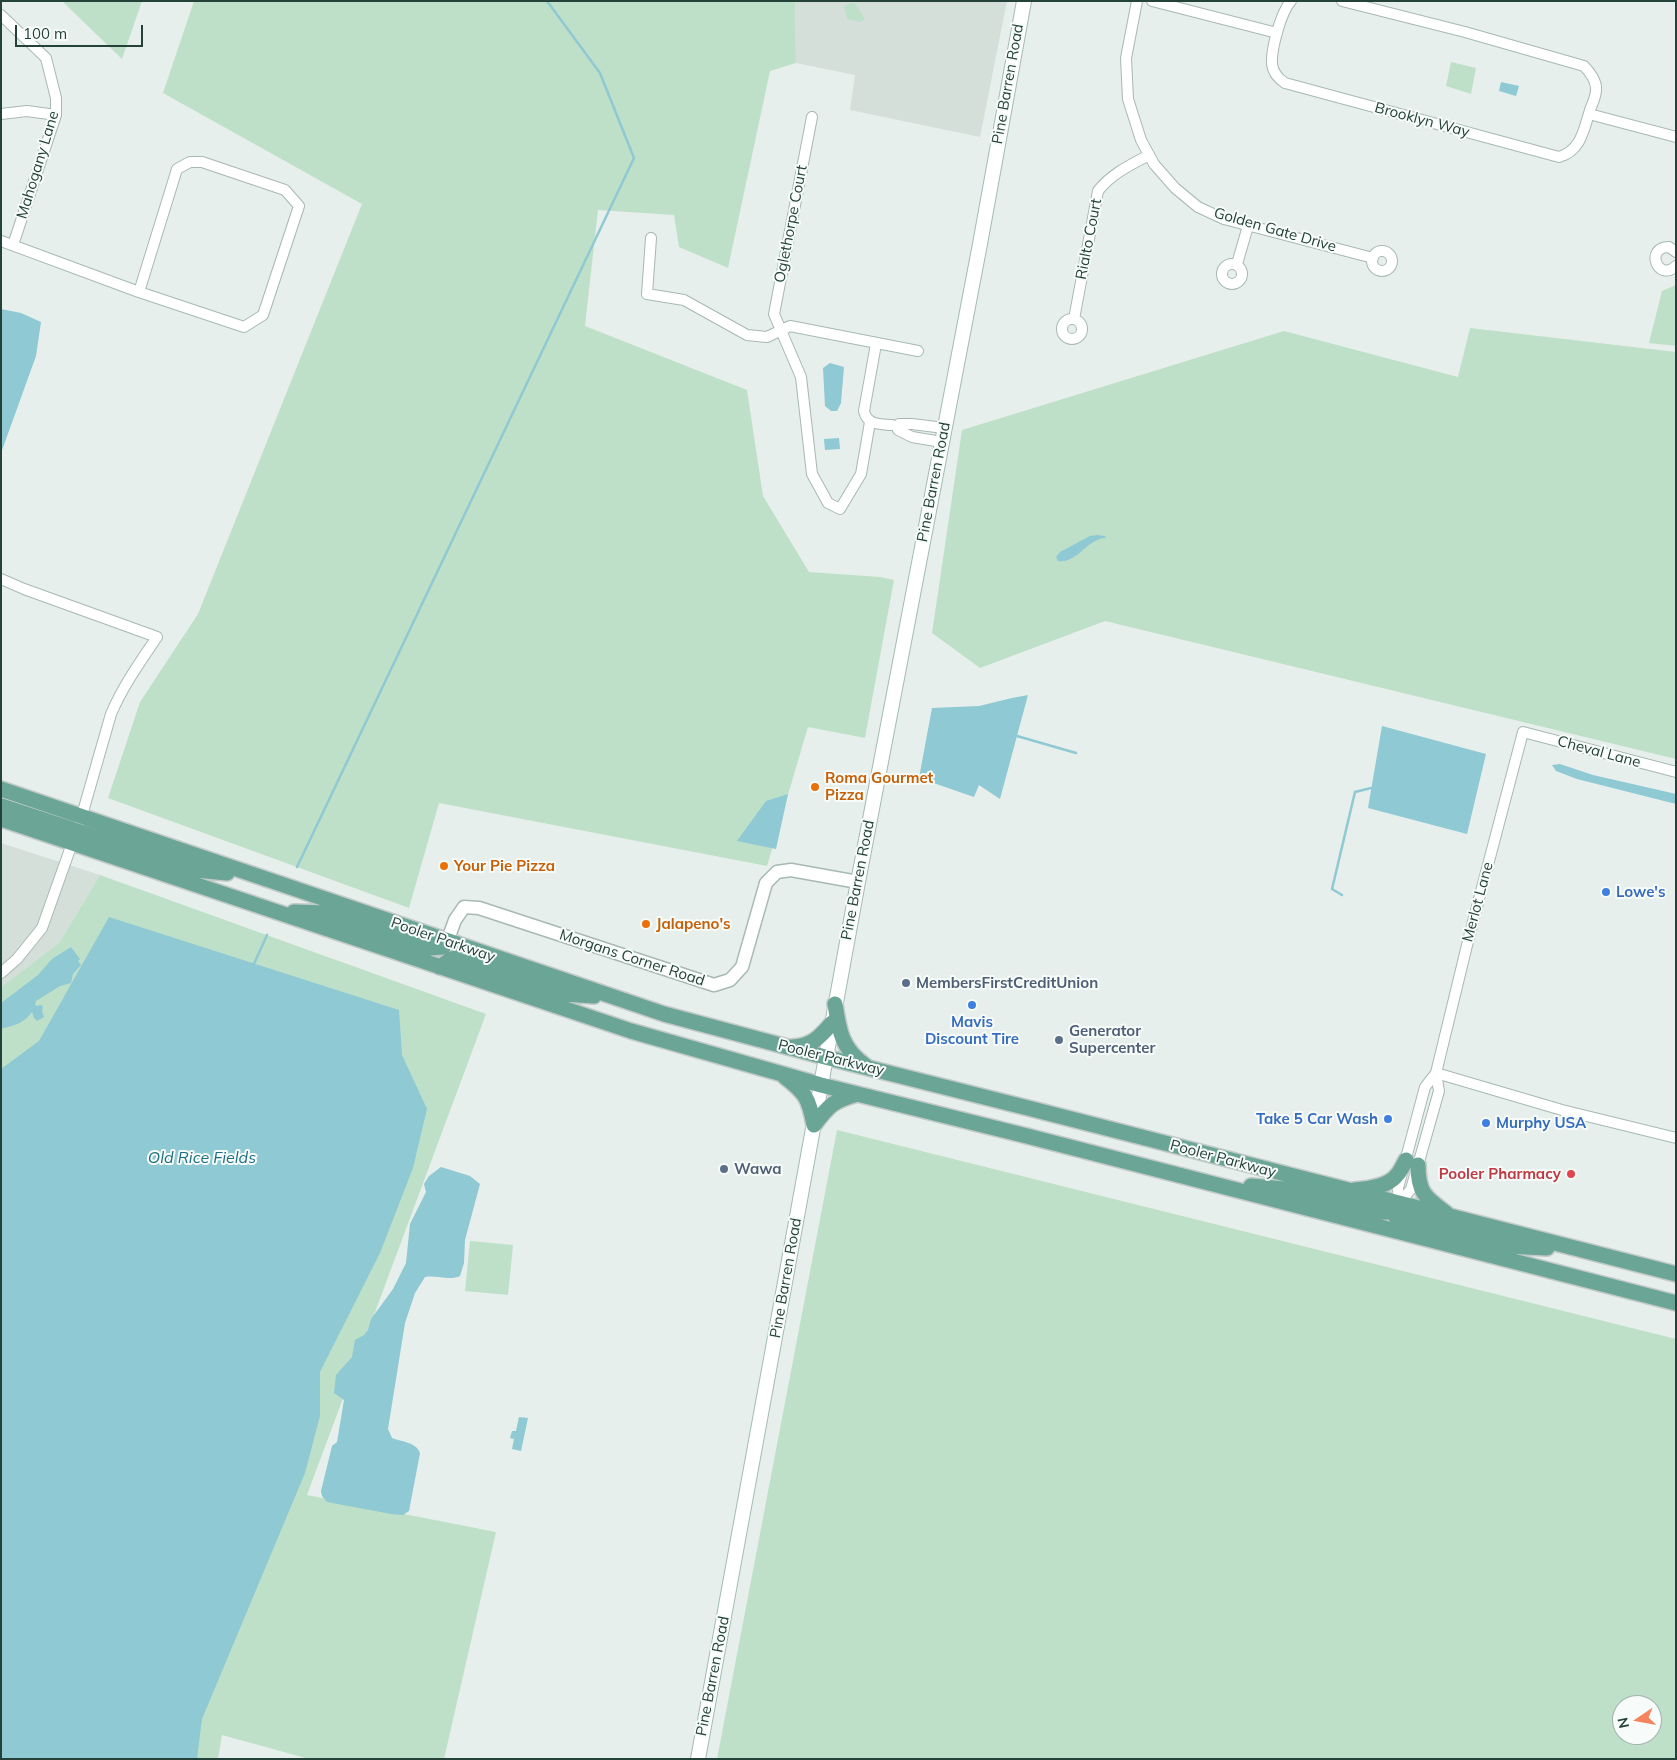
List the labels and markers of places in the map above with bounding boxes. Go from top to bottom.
place label: Roma Gourmet Pizza [825,769,933,804]
marker: Roma Gourmet Pizza [809,781,821,793]
place label: Your Pie Pizza [454,857,555,875]
marker: Your Pie Pizza [438,860,450,872]
place label: Lowe's [1616,883,1666,901]
marker: Lowe's [1600,886,1612,898]
place label: Jalapeno's [656,915,731,933]
marker: Jalapeno's [640,918,652,930]
place label: MembersFirstCreditUnion [916,974,1098,992]
marker: MembersFirstCreditUnion [900,977,912,989]
marker: Mavis Discount Tire [966,999,978,1011]
place label: Mavis Discount Tire [925,1013,1019,1048]
place label: Generator Supercenter [1069,1022,1155,1057]
marker: Generator Supercenter [1053,1034,1065,1046]
place label: Take 5 Car Wash [1256,1110,1378,1128]
marker: Take 5 Car Wash [1382,1113,1394,1125]
place label: Murphy USA [1496,1114,1586,1132]
marker: Murphy USA [1480,1117,1492,1129]
place label: Wawa [734,1160,782,1178]
marker: Wawa [718,1163,730,1175]
place label: Pooler Pharmacy [1439,1165,1561,1183]
marker: Pooler Pharmacy [1565,1168,1577,1180]

